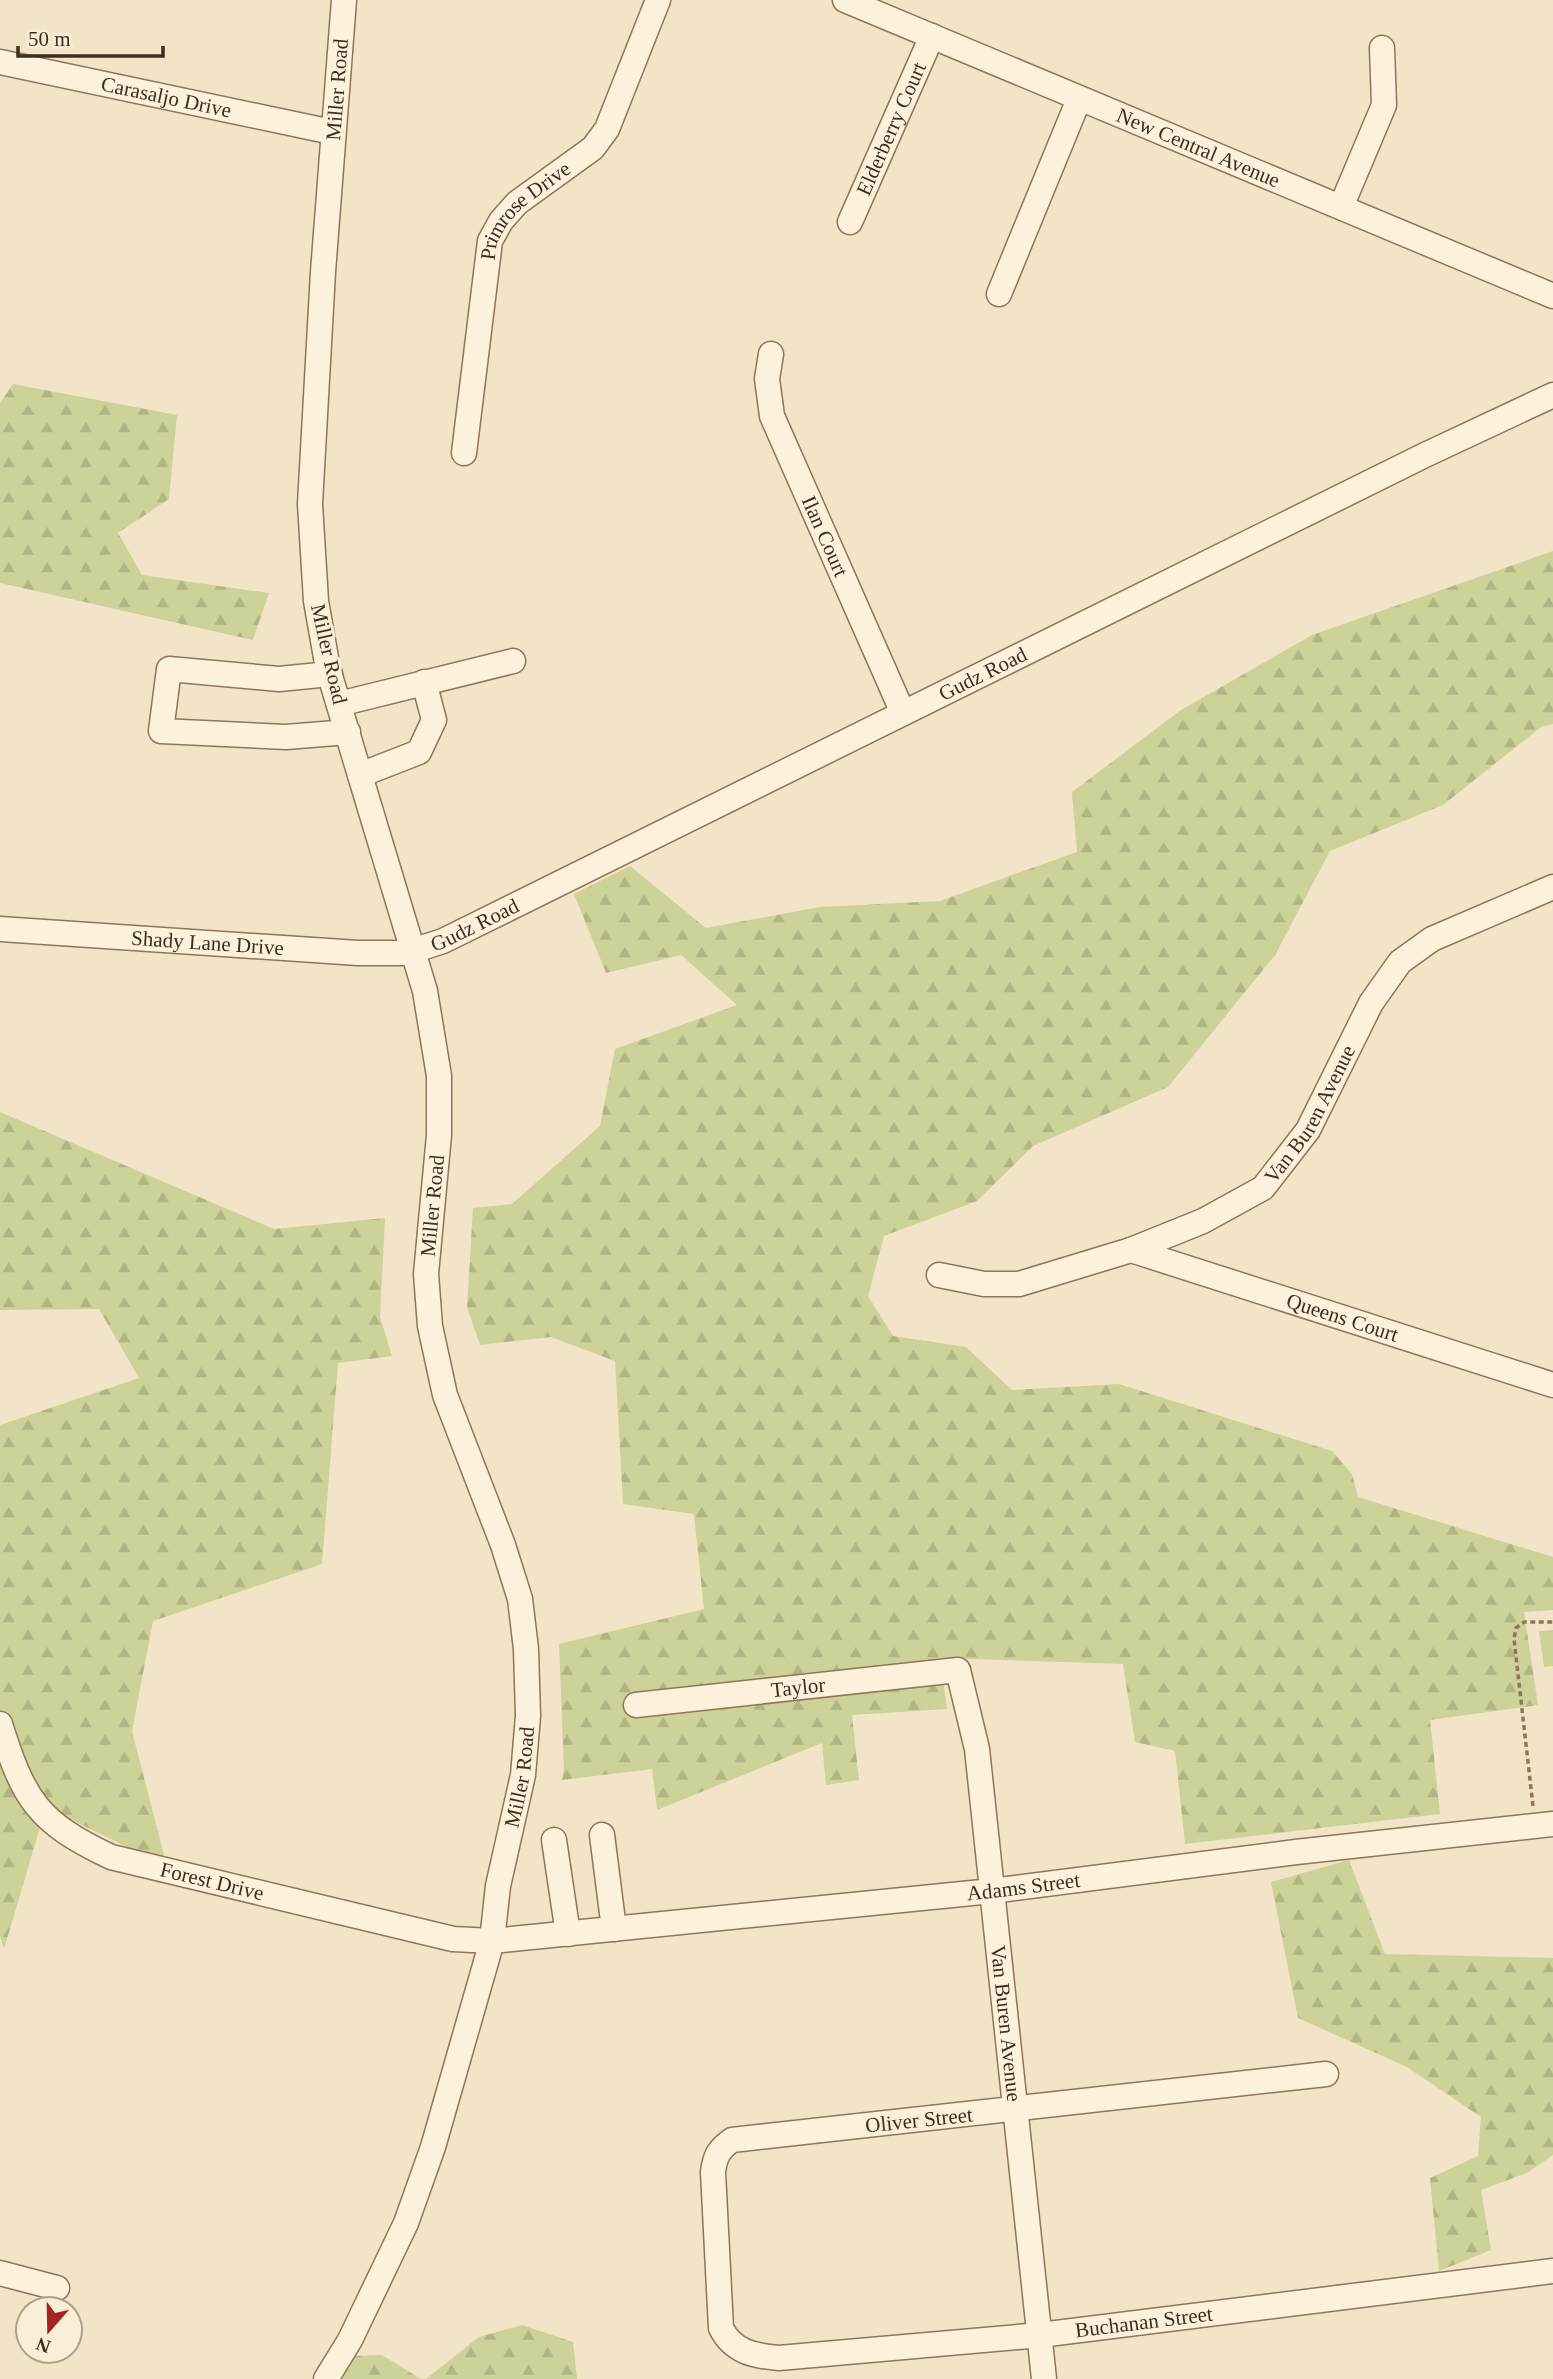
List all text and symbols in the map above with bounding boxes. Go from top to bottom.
scale bar [18,14,163,58]
text: 50 m [28,27,71,51]
street label: Miller Road [321,37,353,141]
street label: Elderberry Court [851,58,931,199]
street label: Carasaljo Drive [99,72,234,122]
street label: New Central Avenue [1113,103,1284,192]
street label: Primrose Drive [476,156,575,261]
street label: Ilan Court [797,492,853,580]
street label: Miller Road [306,602,352,707]
street label: Gudz Road [935,642,1031,706]
street label: Gudz Road [428,893,523,956]
street label: Shady Lane Drive [130,926,285,960]
street label: Van Buren Avenue [1259,1041,1360,1188]
street label: Miller Road [416,1153,449,1258]
street label: Queens Court [1283,1289,1402,1347]
street label: Taylor [770,1673,826,1702]
street label: Miller Road [500,1725,539,1830]
street label: Forest Drive [158,1857,266,1905]
street label: Adams Street [966,1868,1081,1905]
street label: Van Buren Avenue [986,1944,1026,2103]
street label: Oliver Street [864,2102,974,2138]
north arrow [14,2295,84,2365]
street label: Buchanan Street [1074,2302,1214,2343]
text: N [33,2333,53,2358]

